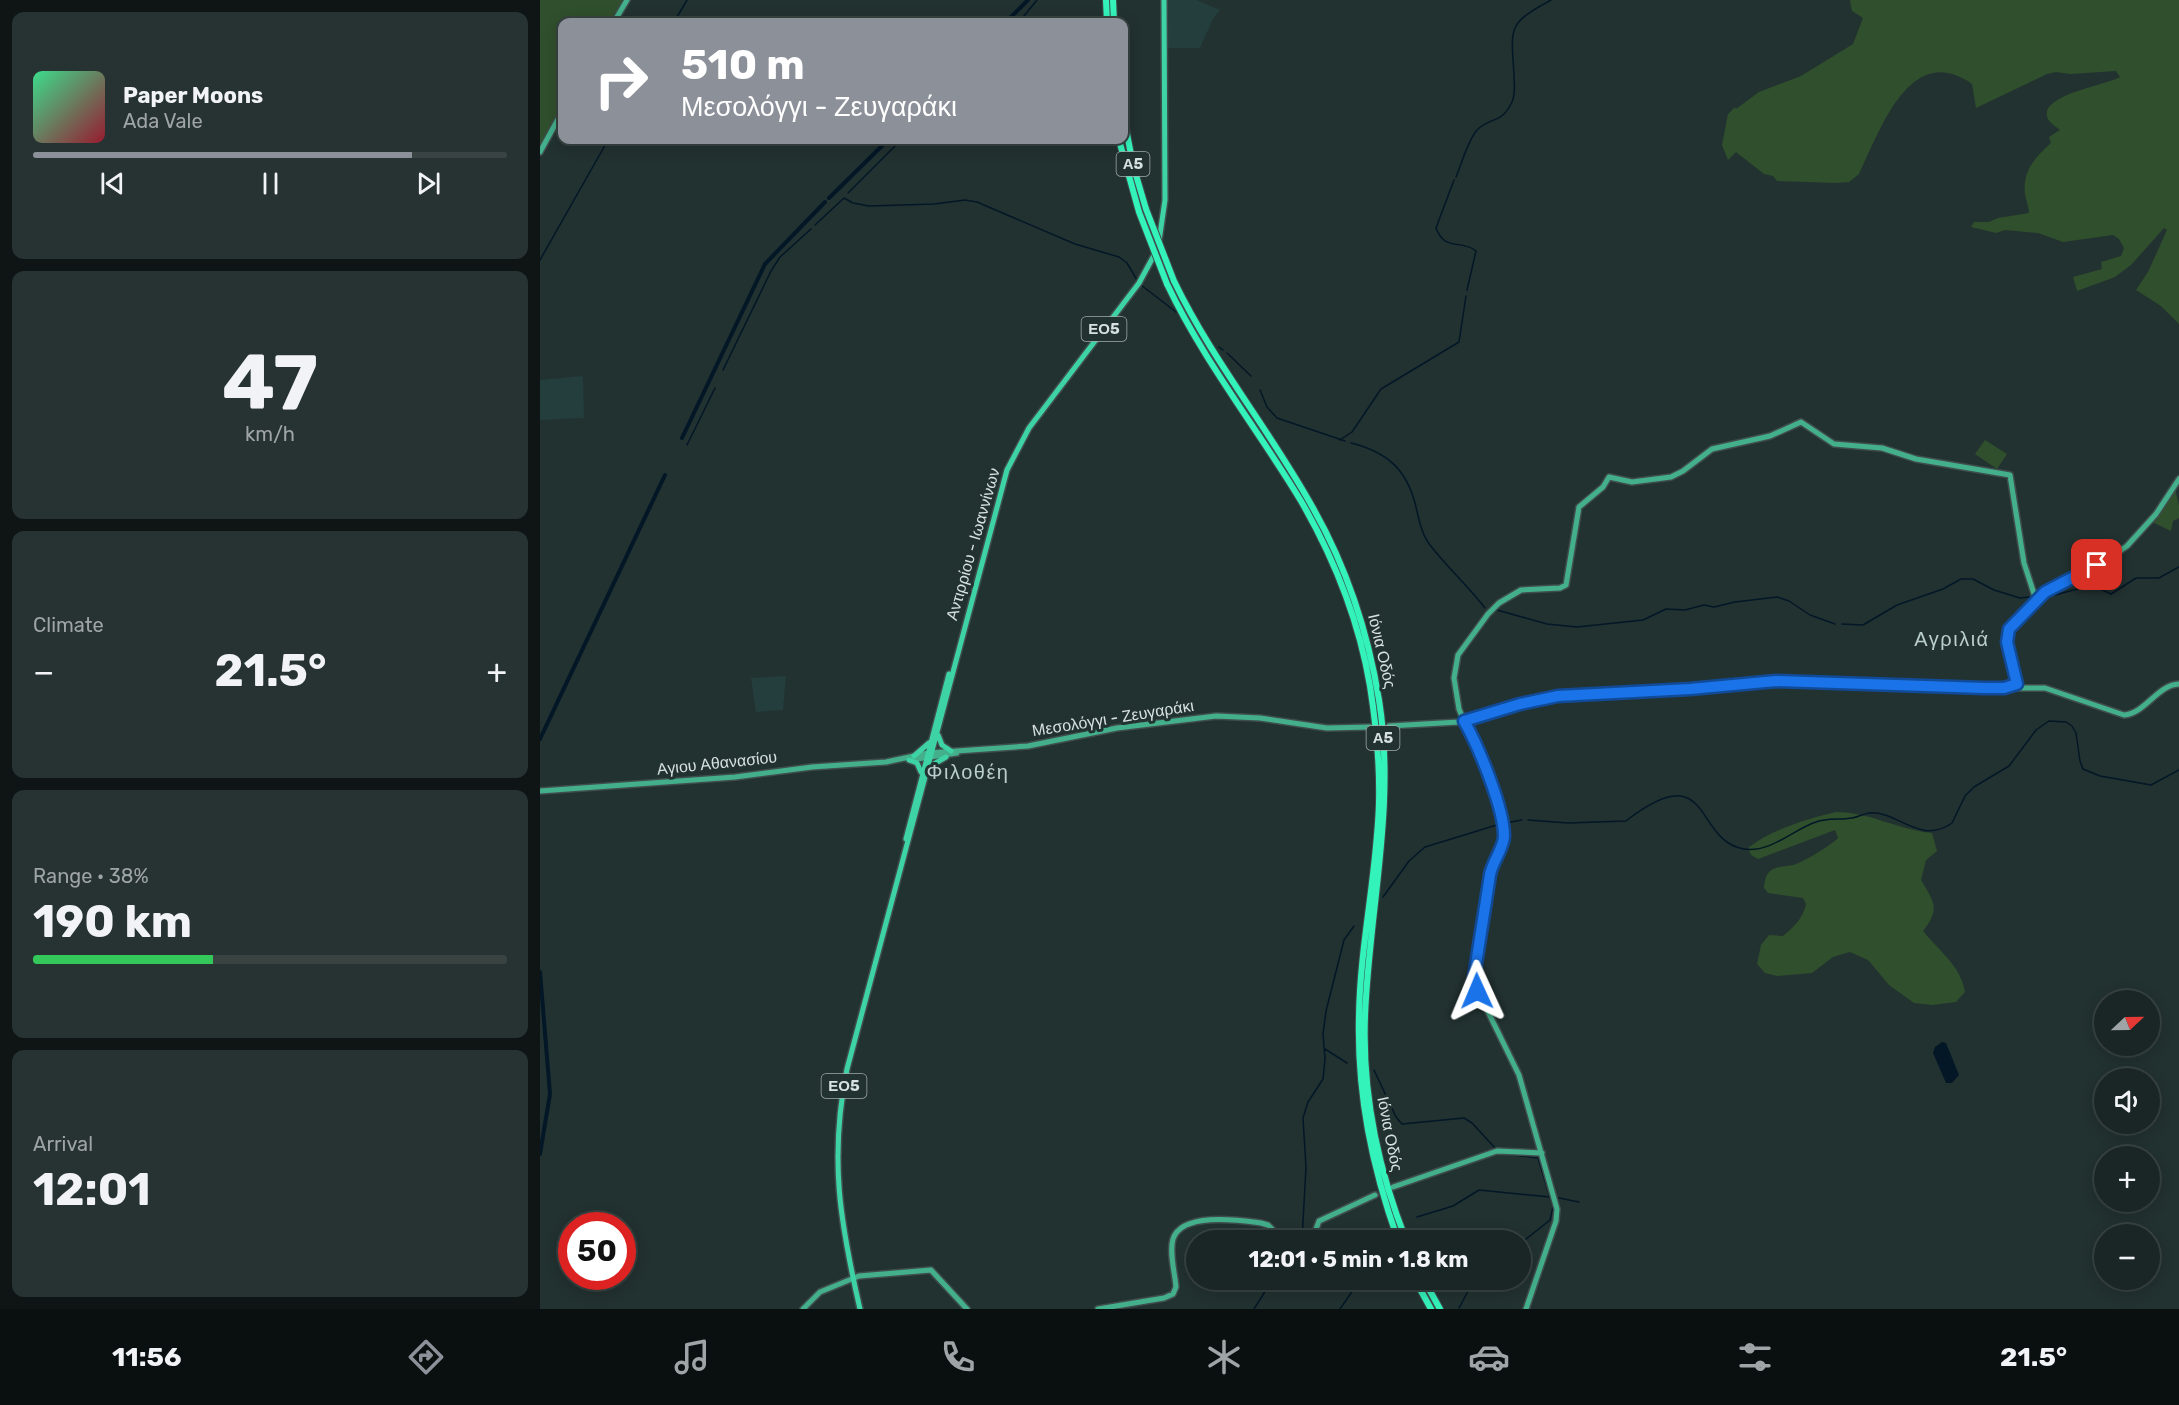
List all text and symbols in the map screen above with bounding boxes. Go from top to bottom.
text: 510 m [681,40,805,90]
icon: right [582,42,660,120]
text: Paper Moons [123,82,263,109]
text: Μεσολόγγι - Ζευγαράκι [681,91,957,123]
text: Ada Vale [123,109,203,133]
road number: Α5 [1116,152,1150,176]
icon: previous [96,167,129,200]
icon: pause [254,167,287,200]
icon: next [412,167,445,200]
road number: ΕΟ5 [1082,317,1126,341]
text: 47 [222,336,318,429]
text: km/h [245,422,295,446]
street label: Αντιρρίου - Ιωαννίνων [942,466,1004,622]
pin [2071,539,2122,590]
icon: arrive [2080,548,2113,581]
street label: Ιόνια Οδός [1364,612,1400,690]
text: Climate [33,613,104,637]
district label: Αγριλιά [1914,627,1990,651]
text: 21.5° [214,644,326,697]
text: − [33,652,54,691]
text: + [486,652,507,691]
street label: Μεσολόγγι - Ζευγαράκι [1031,696,1196,740]
road number: Α5 [1366,726,1400,750]
street label: Αγιου Αθανασίου [656,747,778,779]
district label: Φιλοθέη [927,760,1009,784]
text: Range · 38% [33,864,149,888]
text: 190 km [33,895,192,948]
position arrow [1445,959,1509,1023]
north arrow [2094,990,2160,1056]
map controls [2094,990,2160,1290]
button: sound [2094,1068,2160,1134]
road number: ΕΟ5 [822,1074,866,1098]
street label: Ιόνια Οδός [1373,1095,1407,1173]
text: Arrival [33,1132,93,1156]
button: + [2094,1146,2160,1212]
text: 12:01 [33,1163,151,1216]
speed limit sign: 50 [558,1212,636,1290]
button: − [2094,1224,2160,1290]
text: 12:01 · 5 min · 1.8 km [1249,1246,1469,1273]
icon: directions [405,1336,447,1378]
icon: music [671,1336,713,1378]
icon: phone [937,1336,979,1378]
icon: climate [1203,1336,1245,1378]
icon: car [1468,1336,1510,1378]
icon: filters [1734,1336,1776,1378]
text: 11:56 [112,1341,182,1373]
text: 21.5° [2000,1341,2067,1373]

